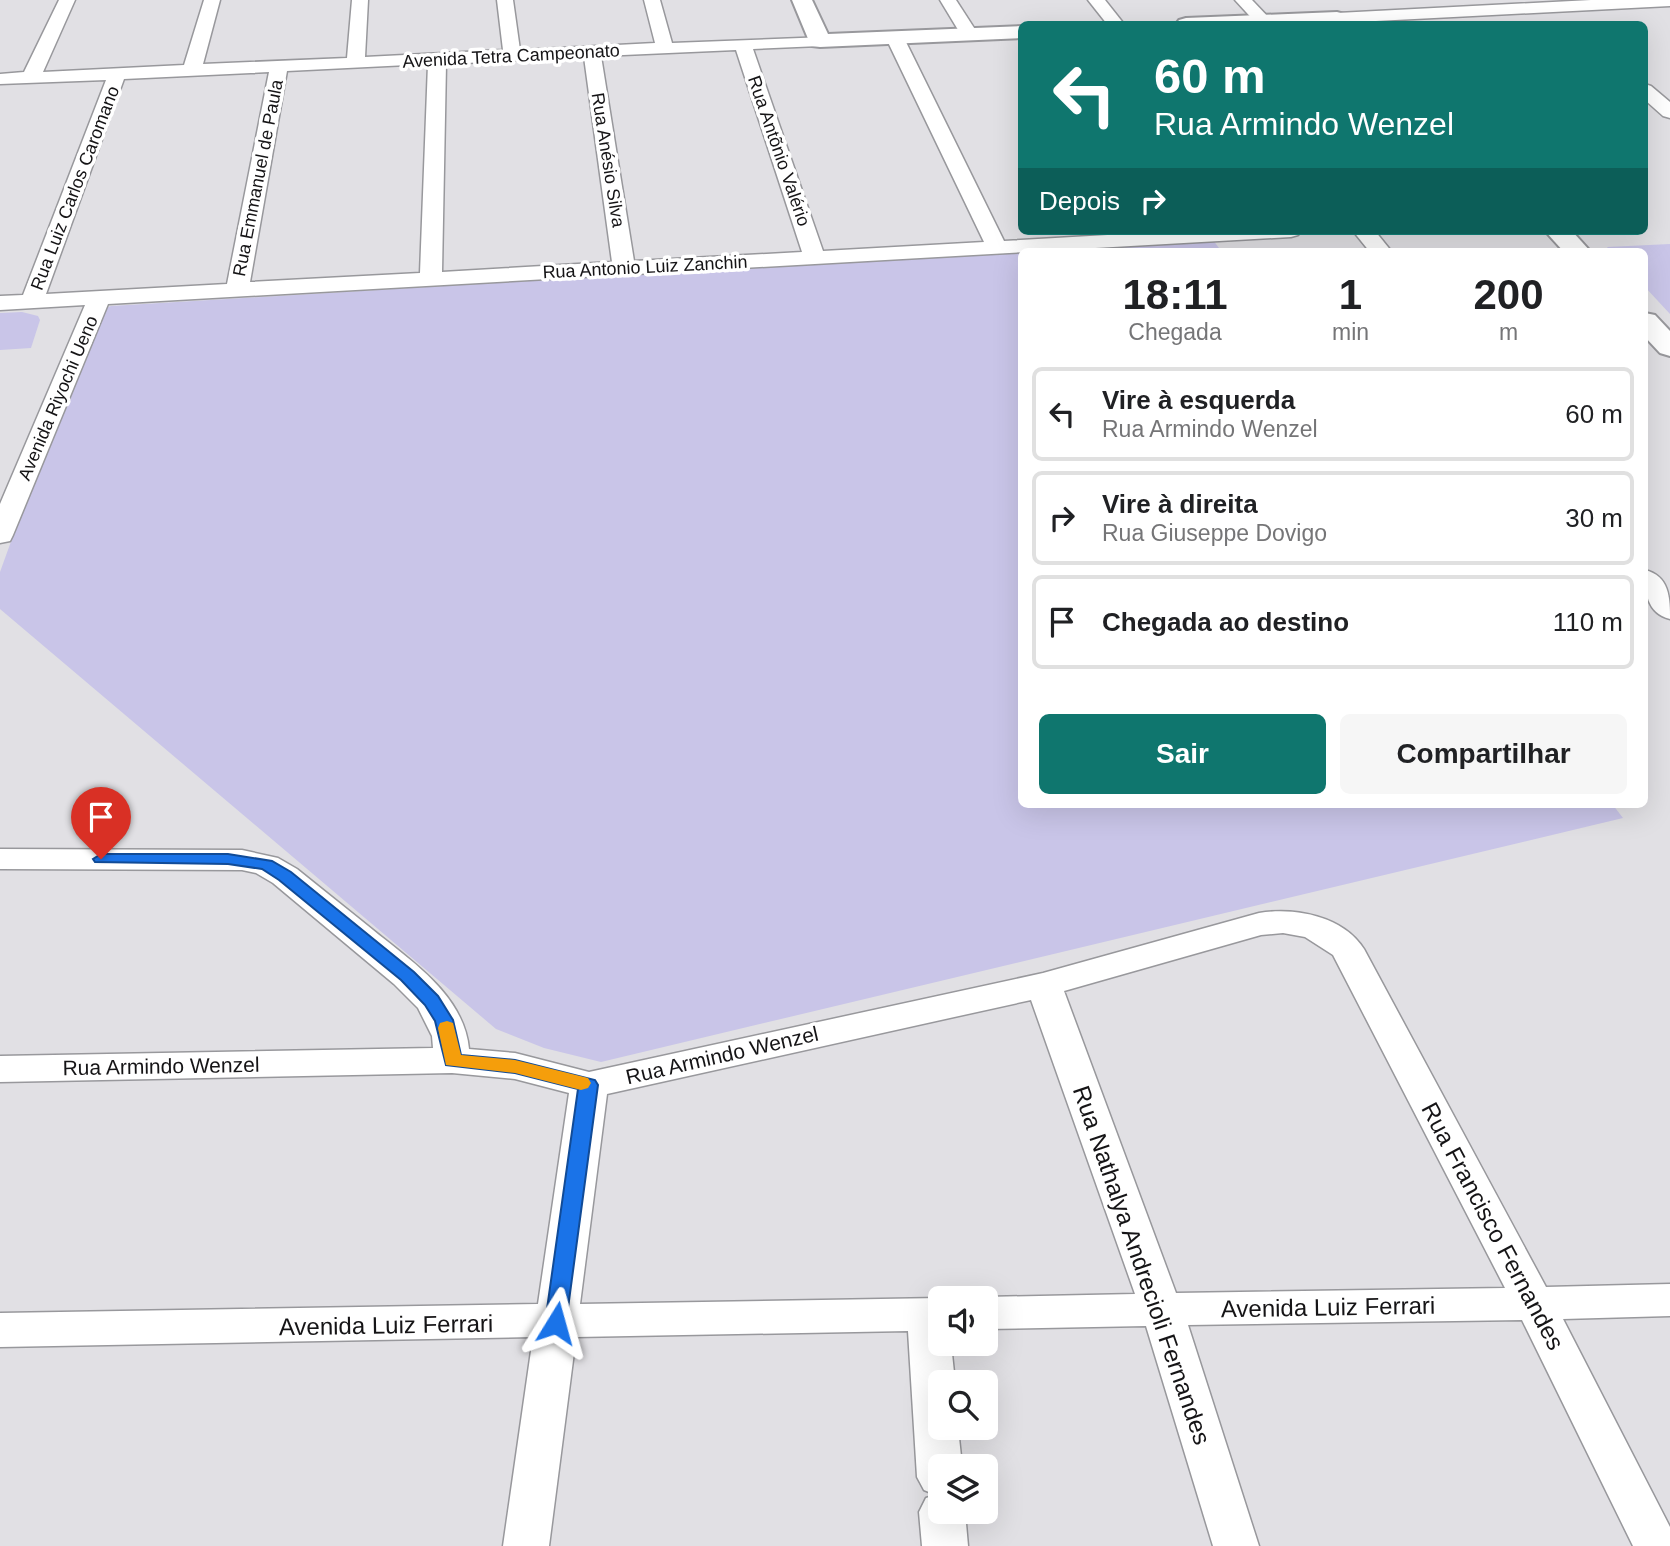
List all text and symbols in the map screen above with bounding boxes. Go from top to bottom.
street label: Avenida Tetra Campeonato [402,40,620,72]
icon: left [1039,49,1130,140]
text: 60 m [1154,49,1266,103]
street label: Rua Antõnio Valério [744,73,814,229]
street label: Rua Emmanuel de Paula [229,77,287,278]
street label: Rua Luiz Carlos Caromano [27,83,123,293]
street label: Rua Anésio Silva [587,91,629,230]
text: Rua Armindo Wenzel [1154,106,1454,142]
icon: right [1134,182,1172,220]
text: Depois [1039,186,1120,216]
street label: Rua Antonio Luiz Zanchin [542,252,748,282]
text: 18:11 [1122,271,1228,318]
text: 1 [1339,271,1362,318]
text: 200 [1473,271,1544,318]
street label: Avenida Riyochi Ueno [14,313,102,483]
text: Chegada [1128,319,1222,345]
text: min [1332,319,1369,345]
text: m [1499,319,1518,345]
text: Vire à esquerda [1102,385,1295,415]
icon: left [1043,395,1081,433]
text: 60 m [1565,399,1623,429]
text: Rua Armindo Wenzel [1102,416,1318,442]
text: Vire à direita [1102,489,1258,519]
icon: right [1043,499,1081,537]
text: 30 m [1565,503,1623,533]
text: Rua Giuseppe Dovigo [1102,520,1327,546]
icon: arrive [1043,603,1081,641]
text: Chegada ao destino [1102,607,1349,637]
text: 110 m [1553,607,1623,637]
button: Sair [1039,714,1326,794]
button: Compartilhar [1340,714,1627,794]
pin [71,787,131,859]
icon: arrive [82,798,120,836]
street label: Rua Armindo Wenzel [623,1022,821,1088]
street label: Rua Armindo Wenzel [62,1053,260,1079]
street label: Rua Nathalya Andrecioli Fernandes [1068,1082,1216,1448]
street label: Rua Francisco Fernandes [1416,1098,1570,1354]
position arrow [519,1286,593,1360]
map controls [928,1286,998,1524]
button: sound [928,1286,998,1356]
street label: Avenida Luiz Ferrari [1221,1292,1435,1322]
street label: Avenida Luiz Ferrari [279,1310,493,1340]
button: search [928,1370,998,1440]
button: layers [928,1454,998,1524]

